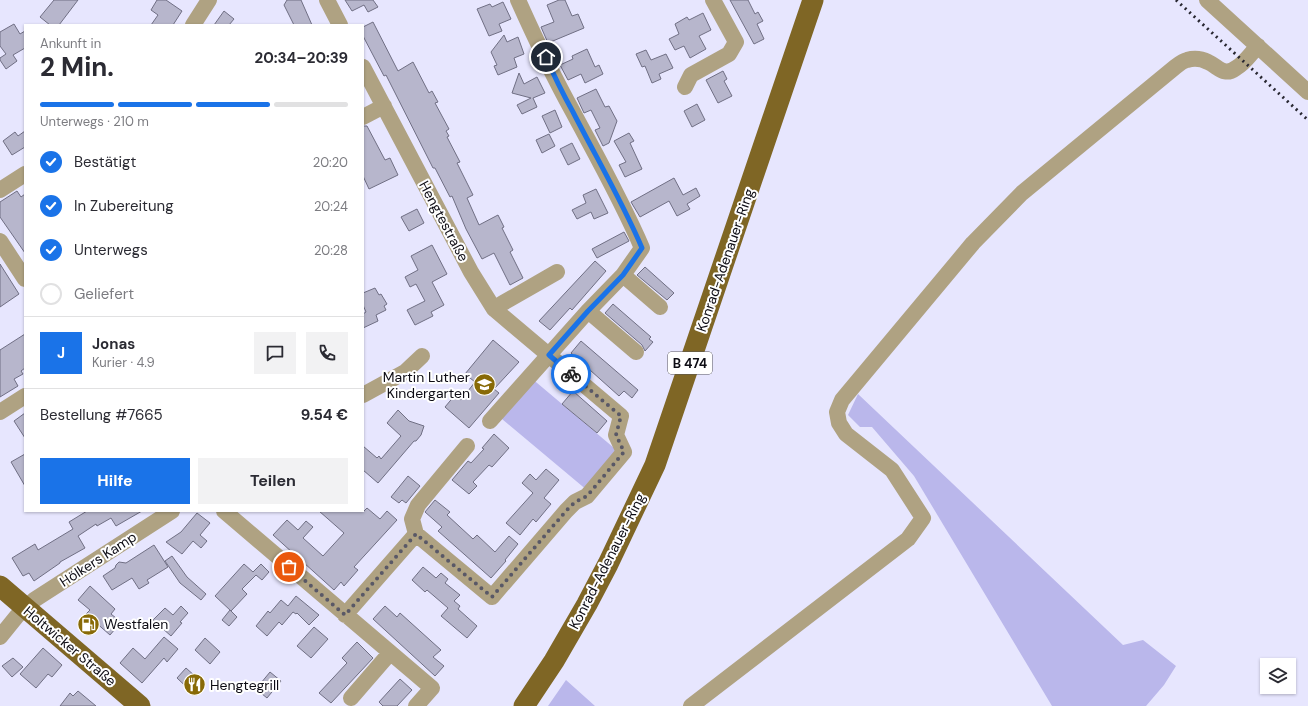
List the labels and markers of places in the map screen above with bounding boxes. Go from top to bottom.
pin [529,40,563,74]
place label: Martin Luther Kindergarten [383,368,470,402]
school or university icon: Martin Luther Kindergarten [472,372,498,398]
pin [272,550,306,584]
fuel station icon: Westfalen [75,611,101,637]
place label: Westfalen [104,615,168,633]
restaurant icon: Hengtegrill [182,672,208,698]
place label: Hengtegrill [210,676,279,694]

